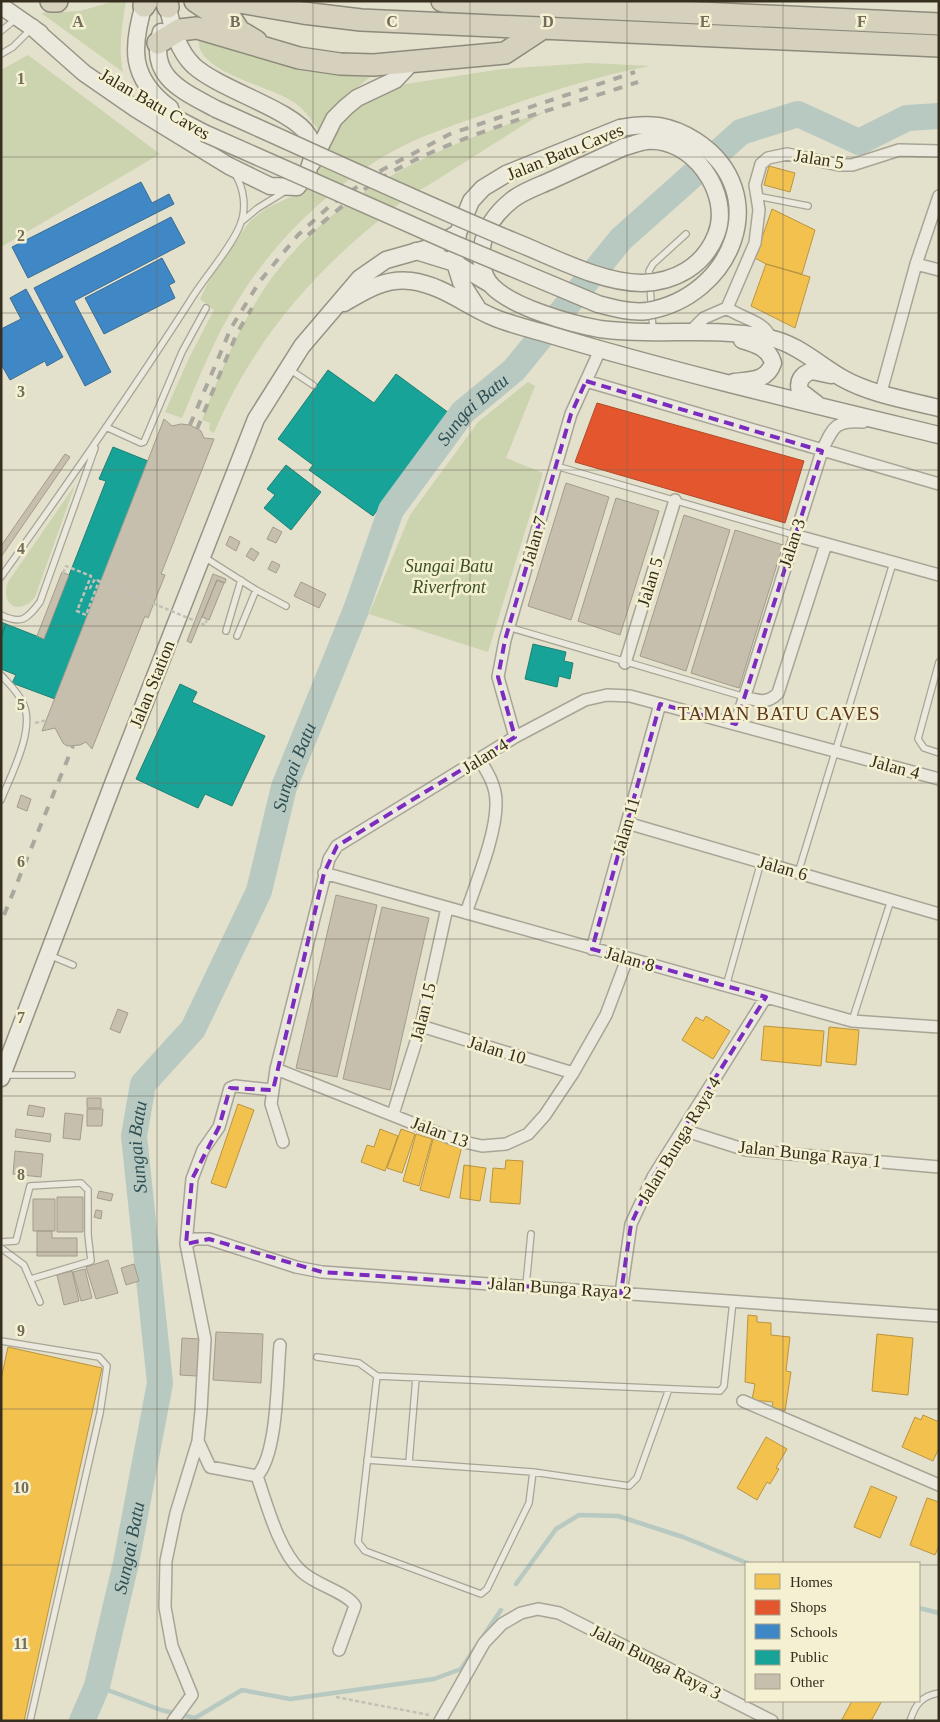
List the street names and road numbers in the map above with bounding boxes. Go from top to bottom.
street label: Jalan Batu Caves [96,64,214,144]
street label: Jalan Batu Caves [504,120,626,184]
street label: Jalan 5 [793,145,845,173]
street label: Jalan 7 [517,514,551,568]
street label: Jalan 3 [775,516,809,570]
street label: Jalan 5 [633,555,667,609]
street label: Jalan Station [125,637,179,731]
street label: Jalan 4 [458,734,512,778]
street label: Jalan 4 [868,751,922,783]
street label: Jalan 11 [608,795,644,857]
street label: Jalan 6 [756,851,810,885]
street label: Jalan 8 [603,942,657,976]
street label: Jalan 15 [406,981,440,1043]
street label: Jalan 10 [466,1032,528,1068]
street label: Jalan Bunga Raya 4 [633,1073,725,1207]
street label: Jalan 13 [409,1112,471,1152]
street label: Jalan Bunga Raya 1 [738,1137,882,1171]
street label: Jalan Bunga Raya 2 [488,1273,632,1303]
street label: Jalan Bunga Raya 3 [588,1621,724,1703]

